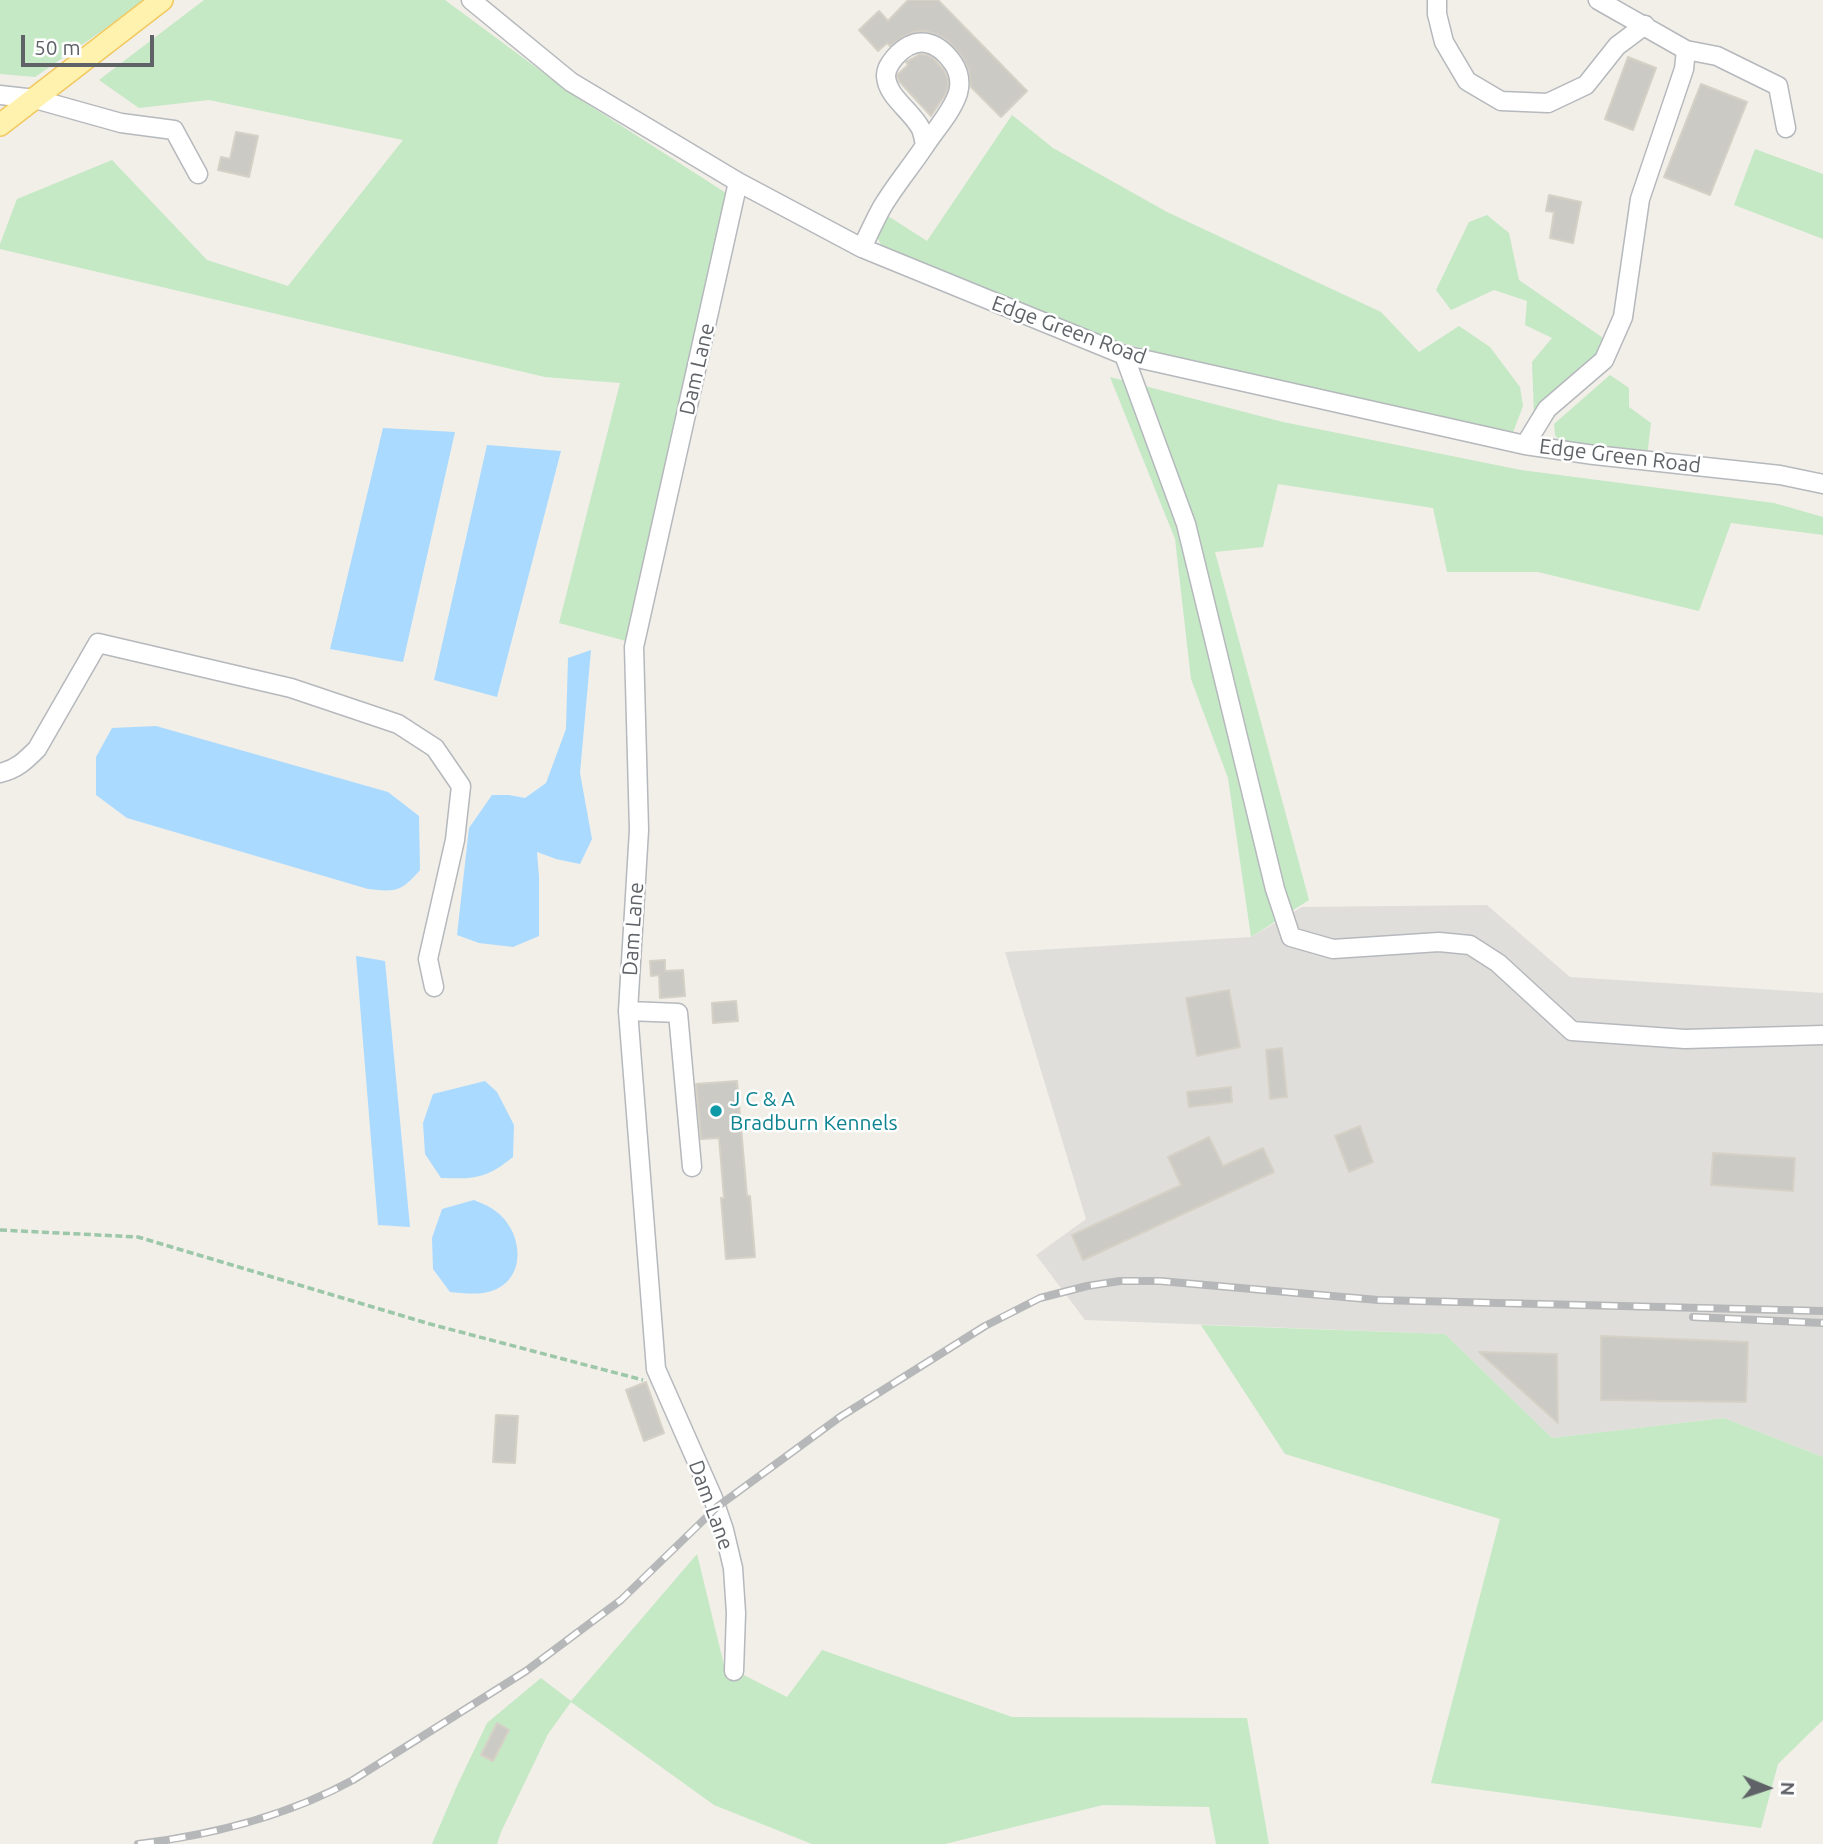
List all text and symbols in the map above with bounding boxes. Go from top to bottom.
scale bar [24,21,158,65]
text: 50 m [34,35,81,59]
street label: Edge Green Road [988,290,1150,370]
street label: Dam Lane [674,321,720,417]
street label: Edge Green Road [1538,434,1702,478]
street label: Dam Lane [617,881,649,977]
place label: J C & A Bradburn Kennels [730,1086,898,1136]
marker: J C & A Bradburn Kennels [708,1103,724,1119]
street label: Dam Lane [683,1457,739,1553]
north arrow [1732,1753,1802,1823]
text: N [1777,1781,1799,1796]

